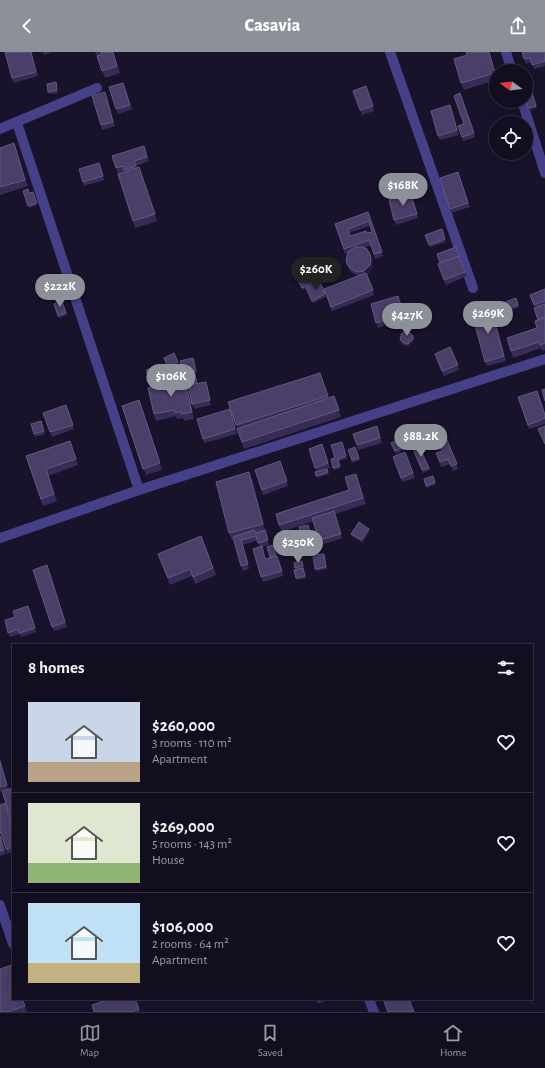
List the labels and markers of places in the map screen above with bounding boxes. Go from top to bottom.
pin: $168K [375,173,431,207]
pin: $260K [288,257,344,291]
pin: $222K [32,274,88,308]
pin: $269K [460,301,516,335]
pin: $427K [379,303,435,337]
pin: $106K [143,364,199,398]
pin: $88.2K [388,424,454,458]
pin: $250K [270,530,326,564]

